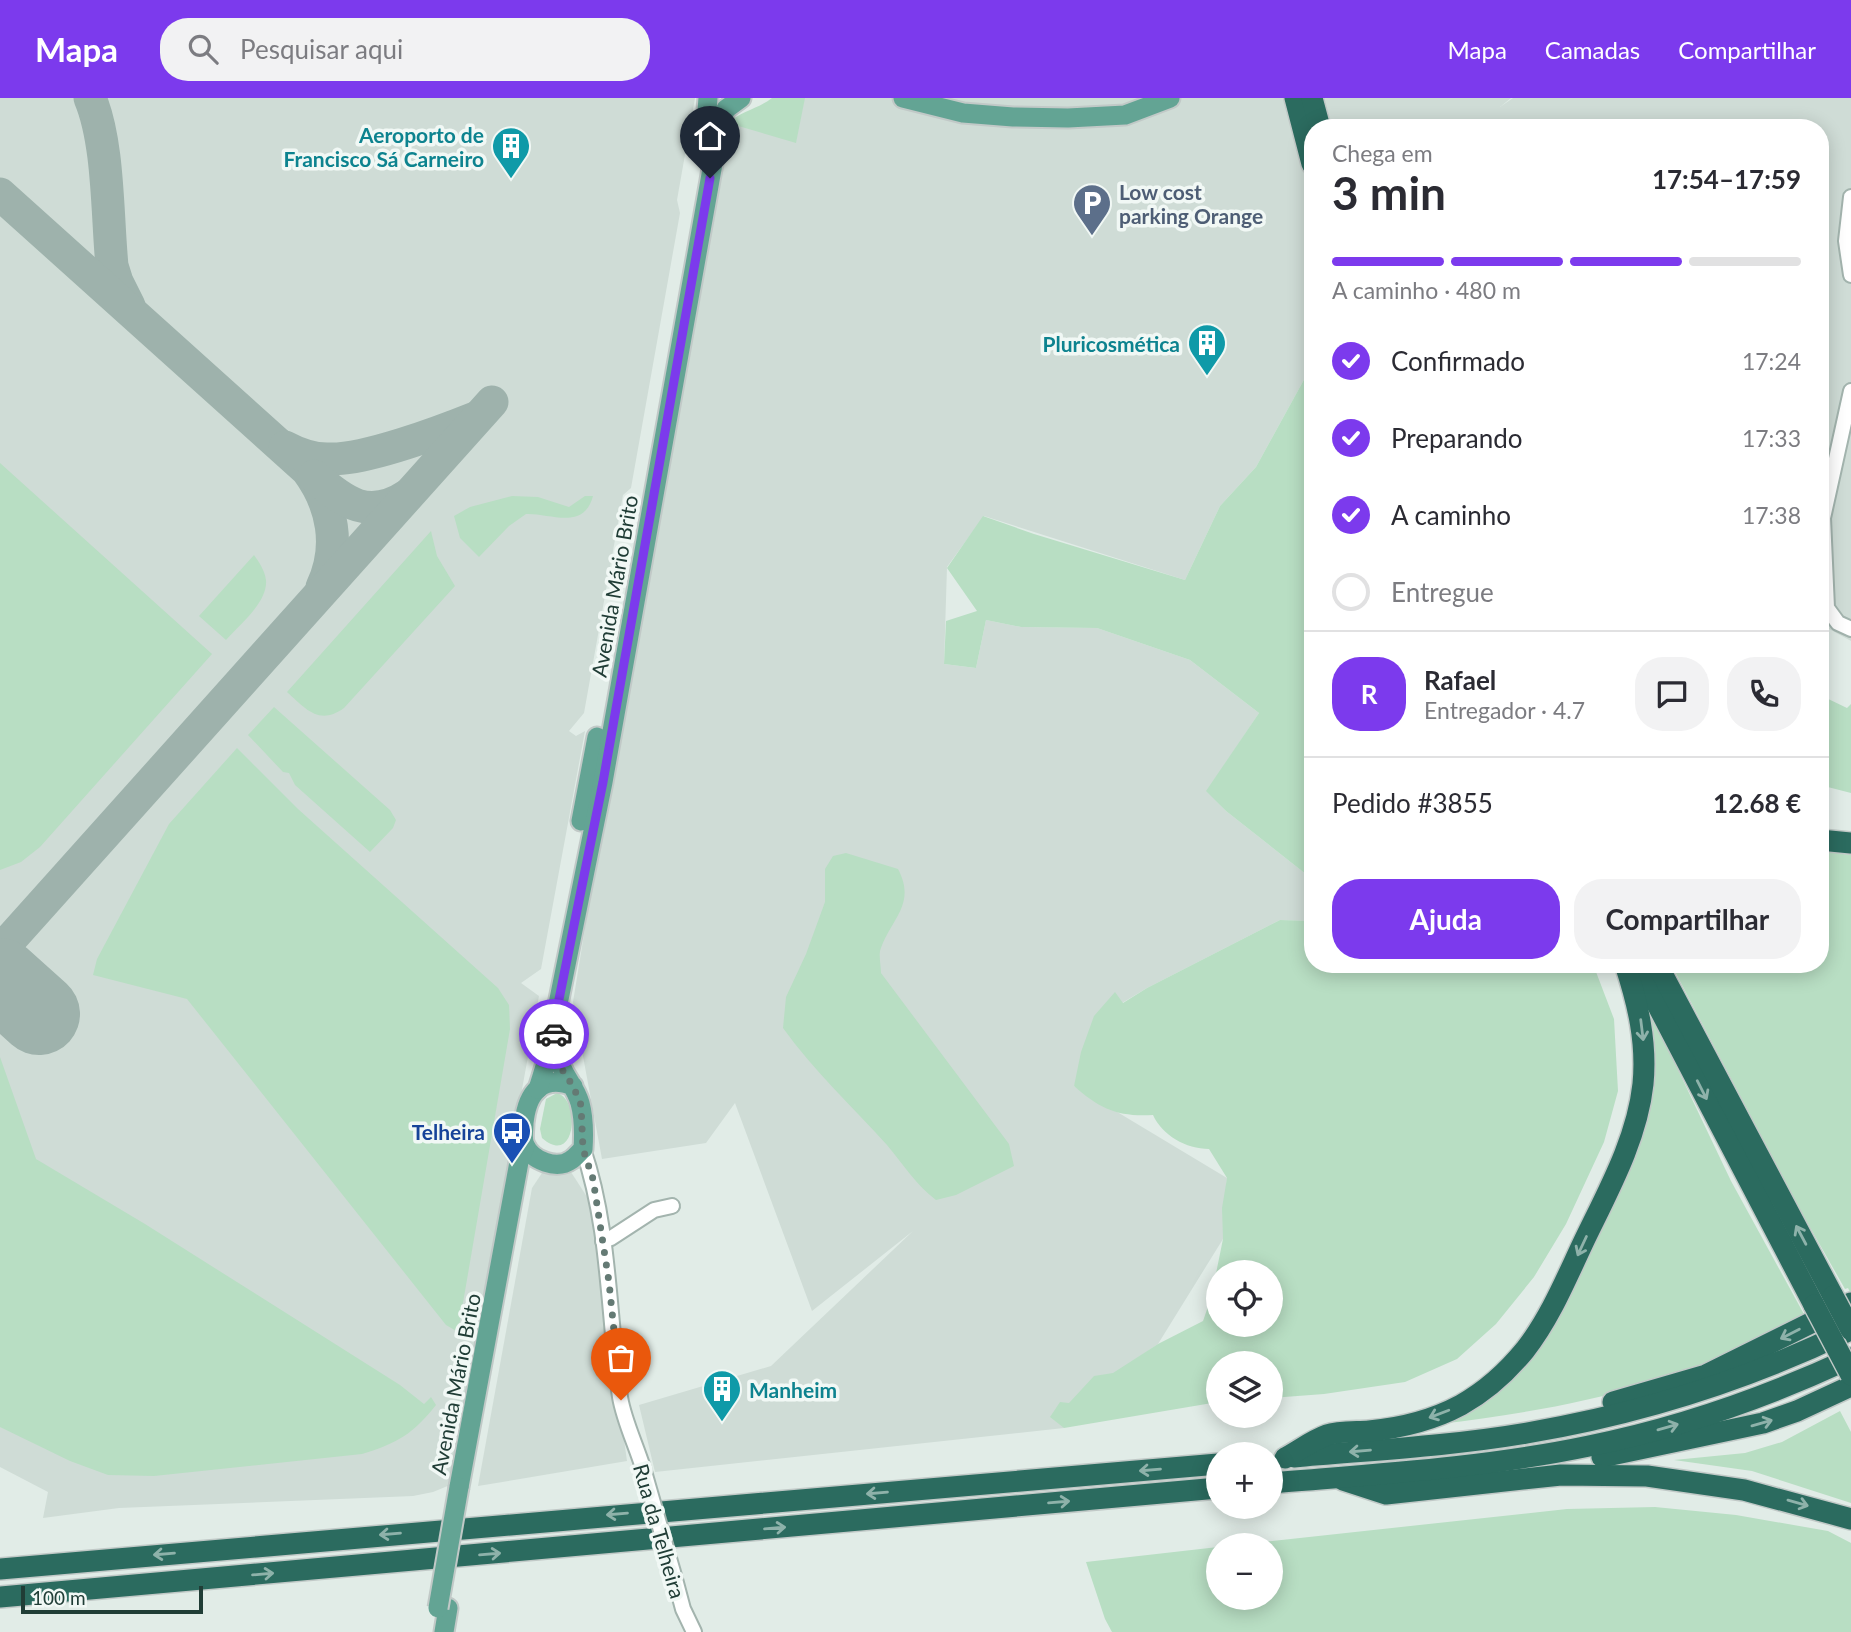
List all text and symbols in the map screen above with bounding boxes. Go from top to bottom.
search box [160,18,650,81]
text: Mapa [35,29,118,69]
icon: search [184,30,222,68]
text: Pesquisar aqui [240,33,403,65]
text: Mapa [1448,35,1507,64]
text: Camadas [1545,35,1640,64]
text: Compartilhar [1678,35,1816,64]
pin [680,106,740,178]
icon: home [691,117,729,155]
place label: Aeroporto de Francisco Sá Carneiro [283,122,484,171]
building icon: Aeroporto de Francisco Sá Carneiro [490,125,532,180]
text: Chega em [1332,139,1433,167]
text: 17:54–17:59 [1652,163,1801,195]
text: 3 min [1332,165,1446,220]
place label: Low cost parking Orange [1119,179,1263,228]
parking icon: Low cost parking Orange [1071,182,1113,237]
text: A caminho · 480 m [1332,276,1521,304]
building icon: Pluricosmética [1186,322,1228,377]
place label: Pluricosmética [1043,331,1180,356]
icon: check [1332,342,1370,380]
text: Confirmado [1391,345,1525,377]
text: 17:24 [1742,347,1801,375]
icon: check [1332,419,1370,457]
text: Preparando [1391,422,1523,454]
text: 17:33 [1742,424,1801,452]
street label: Avenida Mário Brito [586,493,642,679]
icon: check [1332,496,1370,534]
text: A caminho [1391,499,1511,531]
text: 17:38 [1742,501,1801,529]
text: Entregue [1391,576,1494,608]
button: chat [1635,657,1709,731]
button: phone [1727,657,1801,731]
text: Rafael [1424,664,1496,696]
text: R [1361,678,1377,710]
text: Entregador · 4.7 [1424,696,1585,724]
text: Pedido #3855 [1332,787,1493,819]
text: 12.68 € [1713,787,1801,819]
button: Ajuda [1332,879,1560,959]
button: Compartilhar [1574,879,1801,959]
courier [519,999,589,1069]
icon: car [535,1015,573,1053]
one-way arrow [1636,1018,1649,1041]
one-way arrow [1695,1079,1709,1100]
bus stop icon: Telheira [491,1110,533,1165]
place label: Telheira [412,1119,485,1144]
one-way arrow [1794,1226,1808,1246]
one-way arrow [1575,1235,1588,1256]
map controls [1206,1260,1283,1610]
button: locate [1206,1260,1283,1337]
street label: Avenida Mário Brito [425,1291,485,1477]
one-way arrow [1780,1327,1801,1341]
pin [591,1328,651,1400]
icon: bag [602,1339,640,1377]
button: layers [1206,1351,1283,1428]
building icon: Manheim [701,1368,743,1423]
place label: Manheim [749,1377,837,1402]
one-way arrow [1429,1409,1451,1422]
one-way arrow [1751,1415,1773,1428]
one-way arrow [1656,1419,1678,1432]
button: + [1206,1442,1283,1519]
one-way arrow [1349,1445,1372,1458]
street label: Rua da Telheira [629,1461,691,1601]
one-way arrow [1139,1464,1162,1477]
one-way arrow [866,1487,888,1500]
one-way arrow [1048,1495,1070,1508]
one-way arrow [1787,1498,1809,1511]
one-way arrow [606,1508,629,1521]
one-way arrow [763,1521,786,1534]
one-way arrow [379,1528,402,1541]
button: − [1206,1533,1283,1610]
one-way arrow [478,1547,501,1560]
one-way arrow [153,1548,175,1561]
one-way arrow [251,1567,274,1580]
scale bar [21,1583,203,1615]
text: 100 m [32,1586,86,1609]

